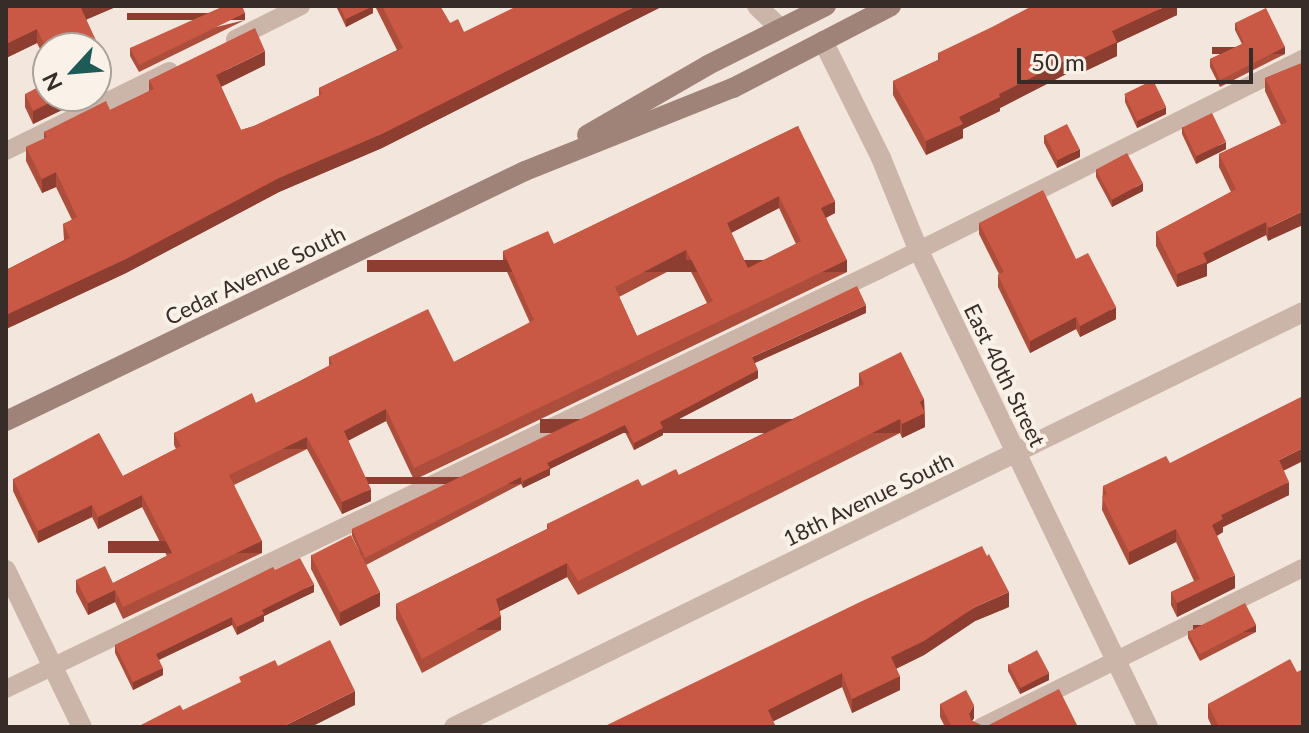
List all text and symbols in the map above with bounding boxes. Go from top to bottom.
north arrow [32,32,112,112]
scale bar [1021,32,1257,82]
text: 50 m [1031,47,1085,76]
text: N [36,68,68,95]
street label: Cedar Avenue South [160,220,350,330]
street label: East 40th Street [959,299,1051,451]
street label: 18th Avenue South [778,446,958,552]

